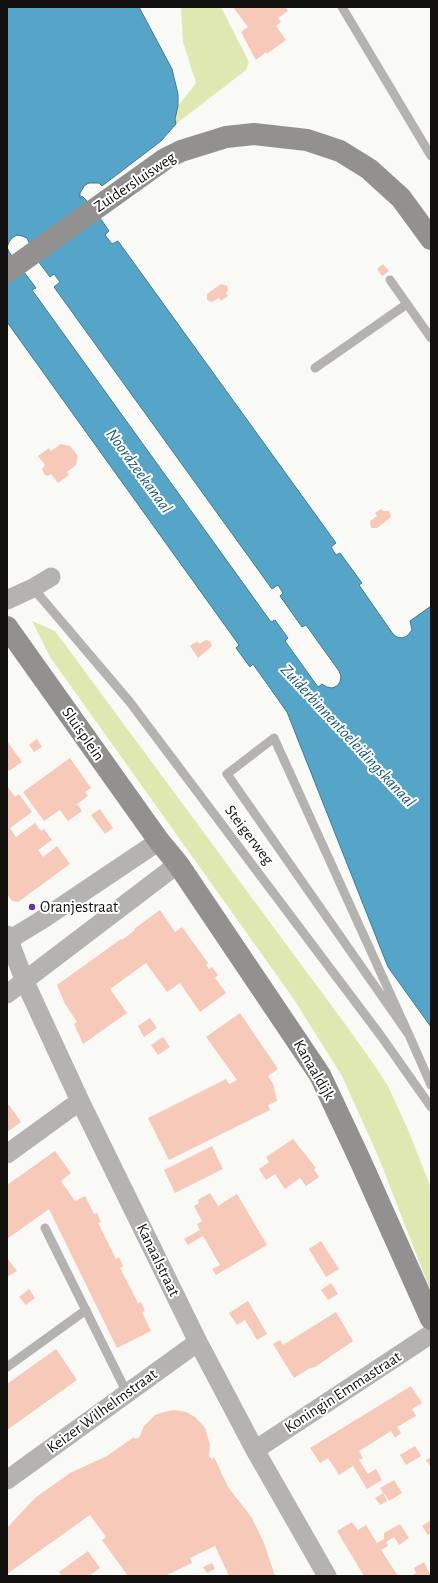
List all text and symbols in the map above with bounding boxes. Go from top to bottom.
street label: Zuidersluisweg [90,148,180,216]
water label: Noordzeekanaal [101,425,177,517]
water label: Zuiderbinnentoeleidingskanaal [276,660,420,812]
street label: Sluisplein [58,704,108,764]
street label: Steigerweg [220,801,278,869]
place label: Oranjestraat [40,897,118,917]
marker: Oranjestraat [27,902,37,912]
street label: Kanaaldijk [289,1036,339,1104]
street label: Kanaalstraat [132,1220,184,1300]
street label: Koningin Emmastraat [281,1347,405,1437]
street label: Keizer Wilhelmstraat [43,1365,161,1457]

